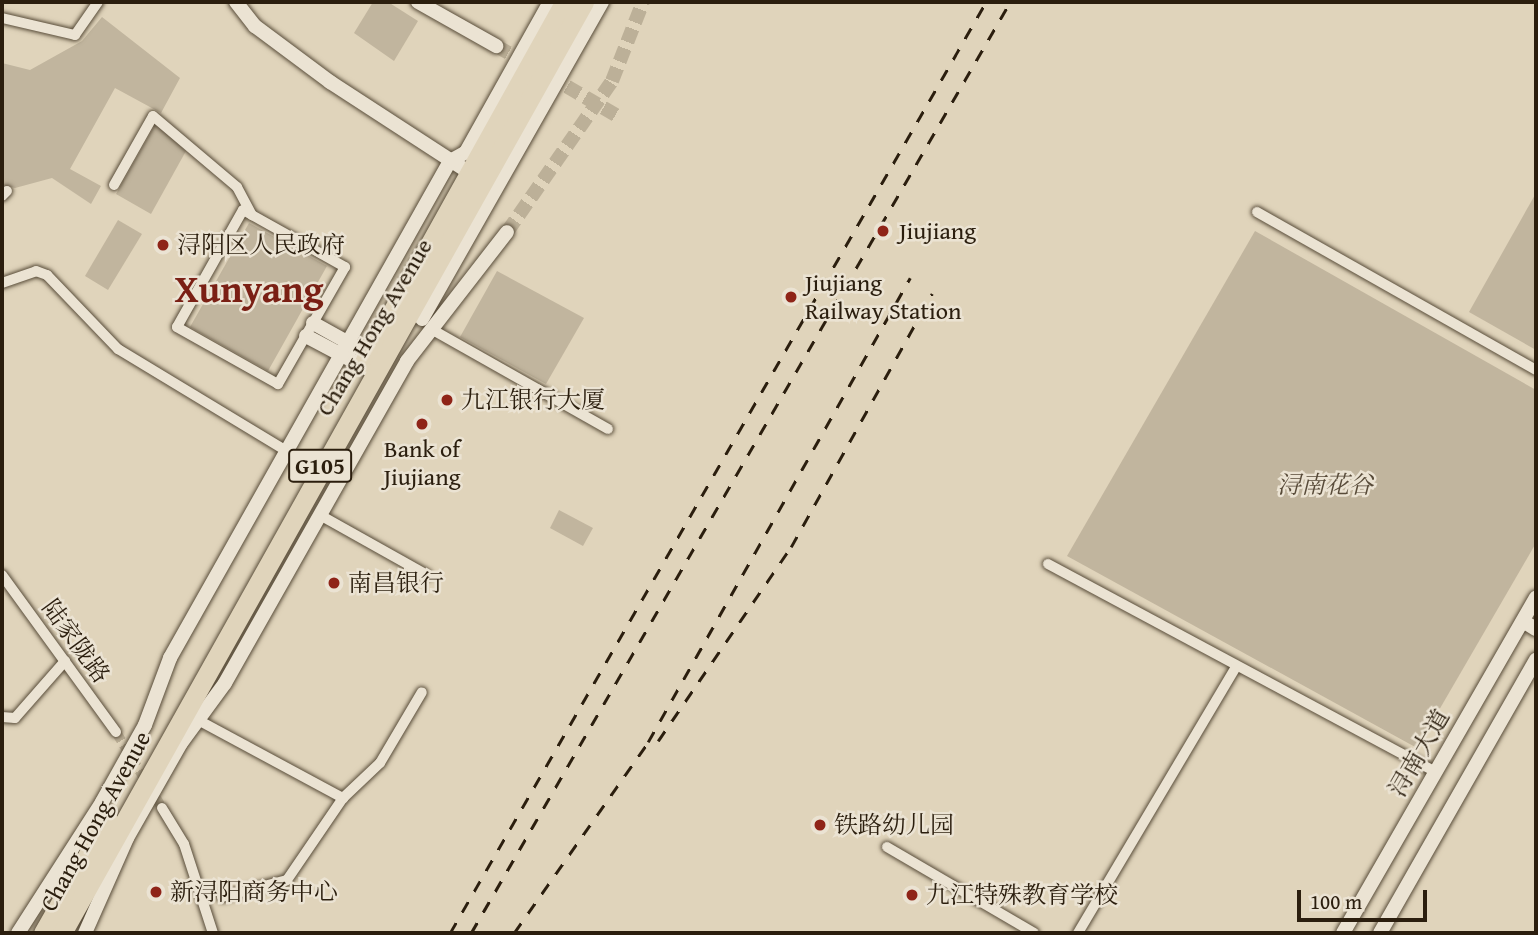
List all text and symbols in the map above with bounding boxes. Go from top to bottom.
place label: Jiujiang [899,217,976,245]
marker: Jiujiang [873,221,893,241]
place label: 浔阳区人民政府 [177,231,345,259]
street label: Chang Hong Avenue [310,233,438,421]
marker: 浔阳区人民政府 [155,237,171,253]
district label: Xunyang [174,266,324,312]
place label: Jiujiang Railway Station [805,269,961,325]
marker: Jiujiang Railway Station [783,289,799,305]
place label: 九江银行大厦 [461,386,605,414]
marker: 九江银行大厦 [439,392,455,408]
marker: Bank of Jiujiang [414,416,430,432]
place label: Bank of Jiujiang [383,435,461,491]
road number: G105 [287,446,353,486]
park label: 浔南花谷 [1277,471,1373,499]
place label: 南昌银行 [348,569,444,597]
marker: 南昌银行 [326,575,342,591]
street label: 陆家陇路 [36,594,116,688]
street label: 浔南大道 [1383,704,1455,802]
street label: Chang Hong Avenue [34,726,156,916]
place label: 铁路幼儿园 [834,811,954,839]
marker: 铁路幼儿园 [812,817,828,833]
scale bar [1300,876,1430,920]
place label: 新浔阳商务中心 [170,878,338,906]
place label: 九江特殊教育学校 [926,881,1118,909]
marker: 新浔阳商务中心 [148,884,164,900]
text: 100 m [1310,886,1362,917]
marker: 九江特殊教育学校 [904,887,920,903]

